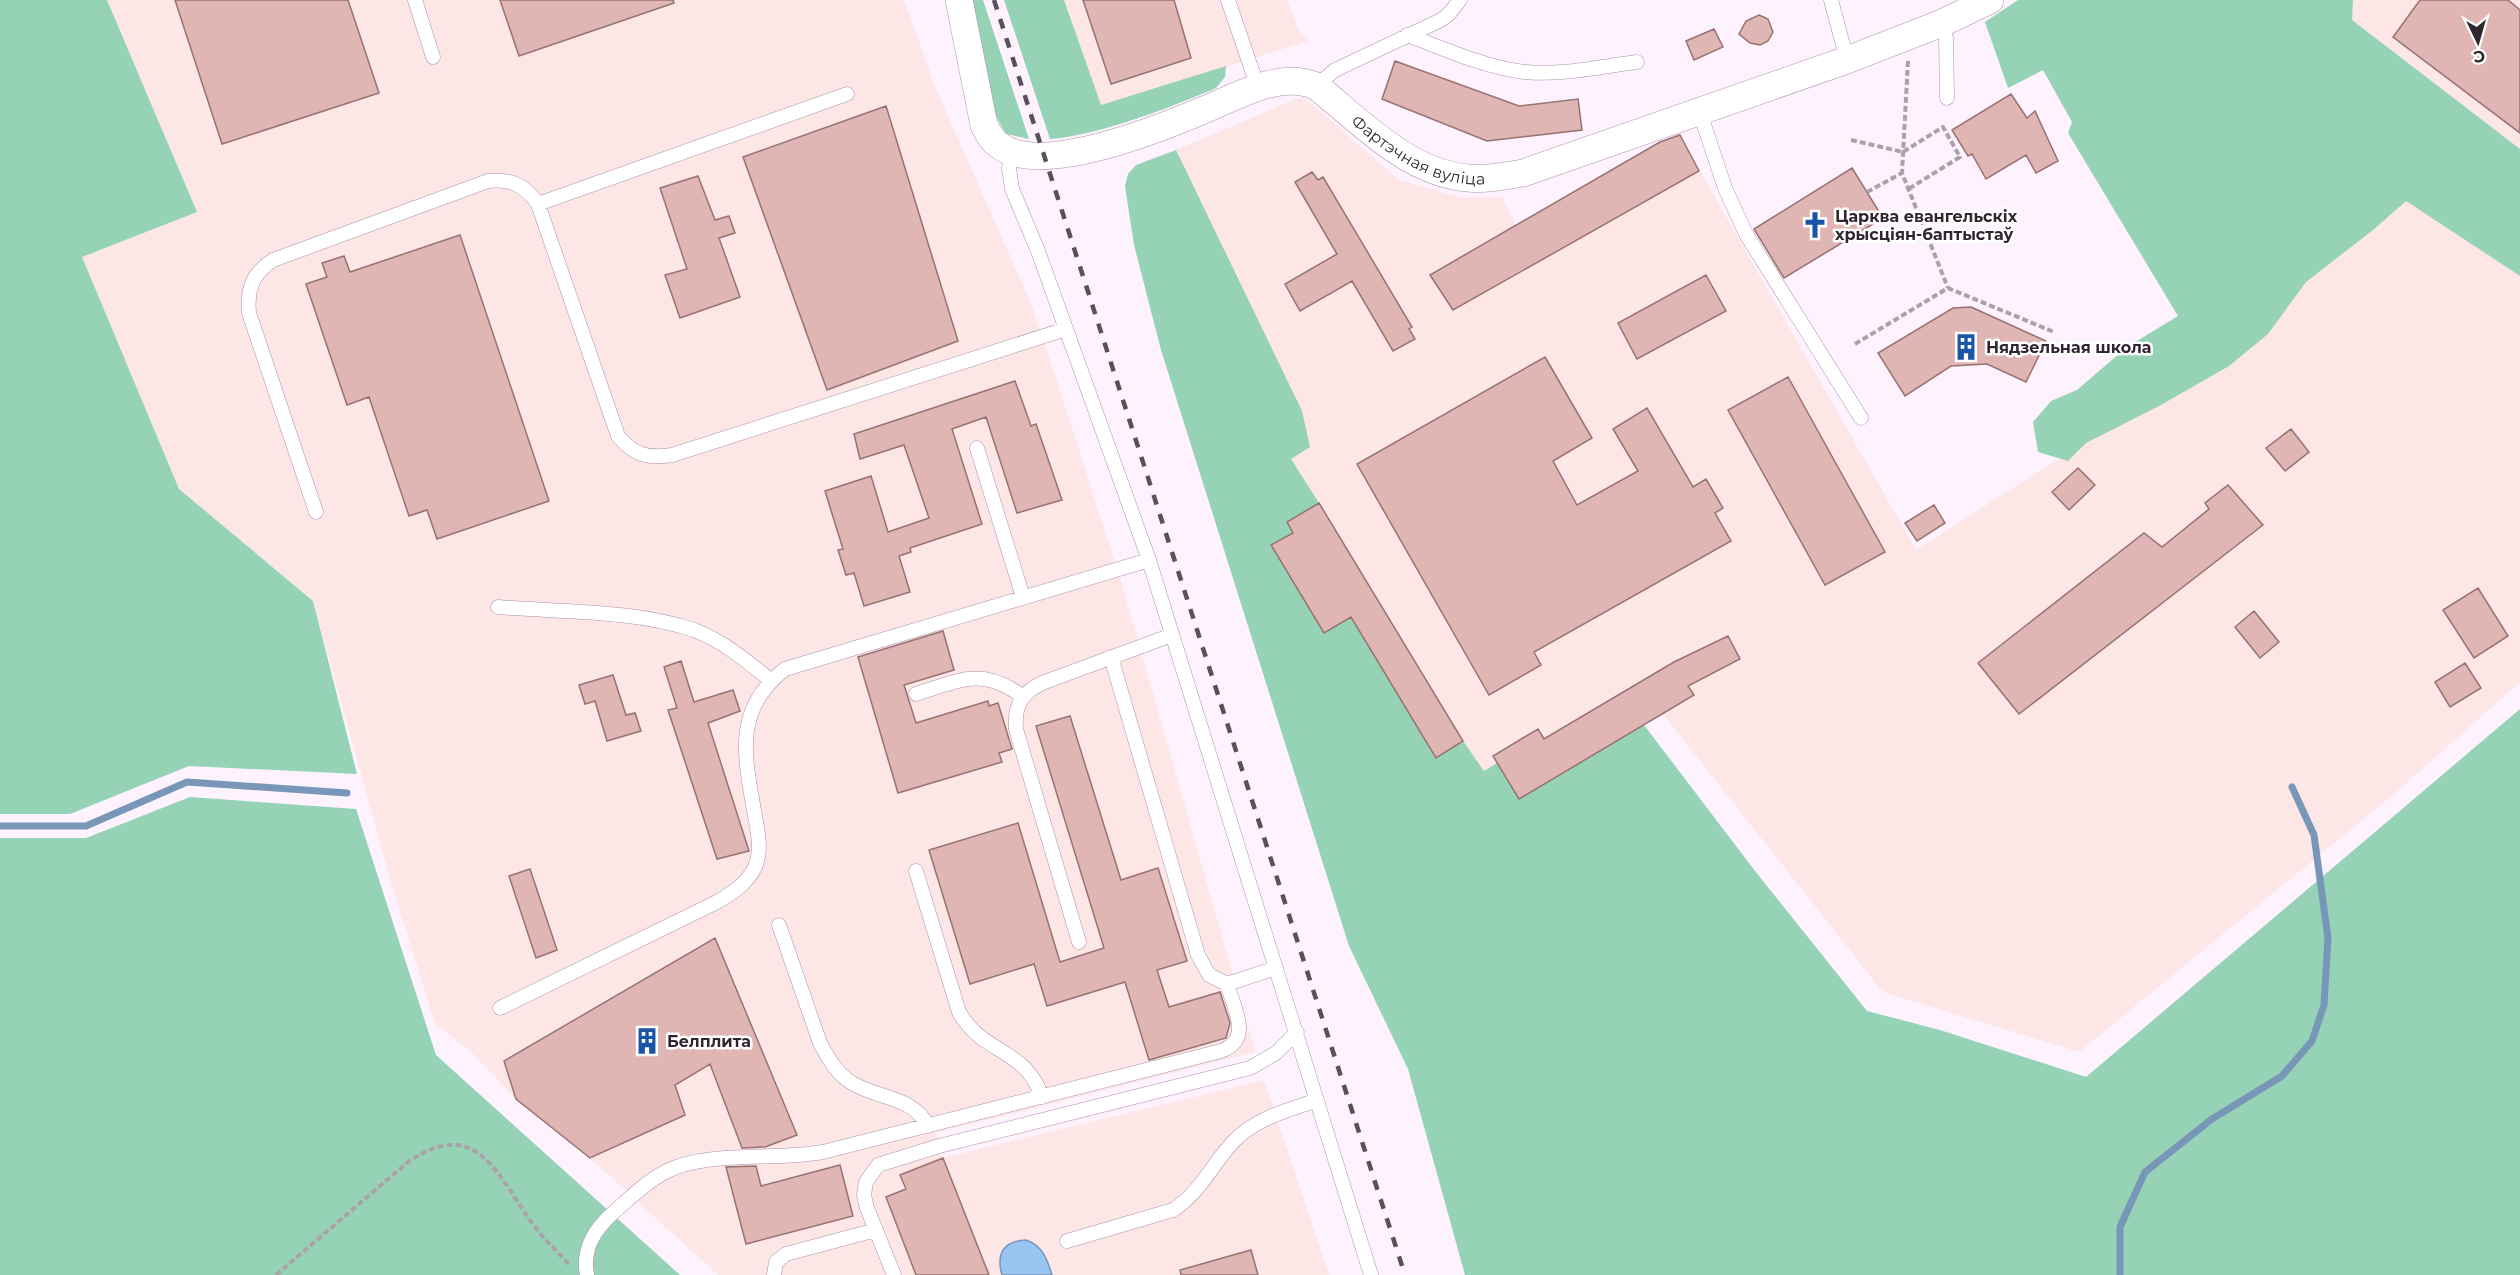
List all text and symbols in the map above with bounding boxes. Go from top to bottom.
north arrow [2448,12,2508,72]
text: С [2472,46,2486,66]
street label: Фартэчная вуліца [1348,111,1485,188]
place label: Царква евангельскіх хрысціян-баптыстаў [1835,207,2018,244]
church icon: Царква евангельскіх хрысціян-баптыстаў [1800,210,1830,240]
building icon: Нядзельная школа [1951,332,1981,362]
place label: Нядзельная школа [1986,338,2151,357]
building icon: Белплита [632,1026,662,1056]
place label: Белплита [667,1032,751,1051]

